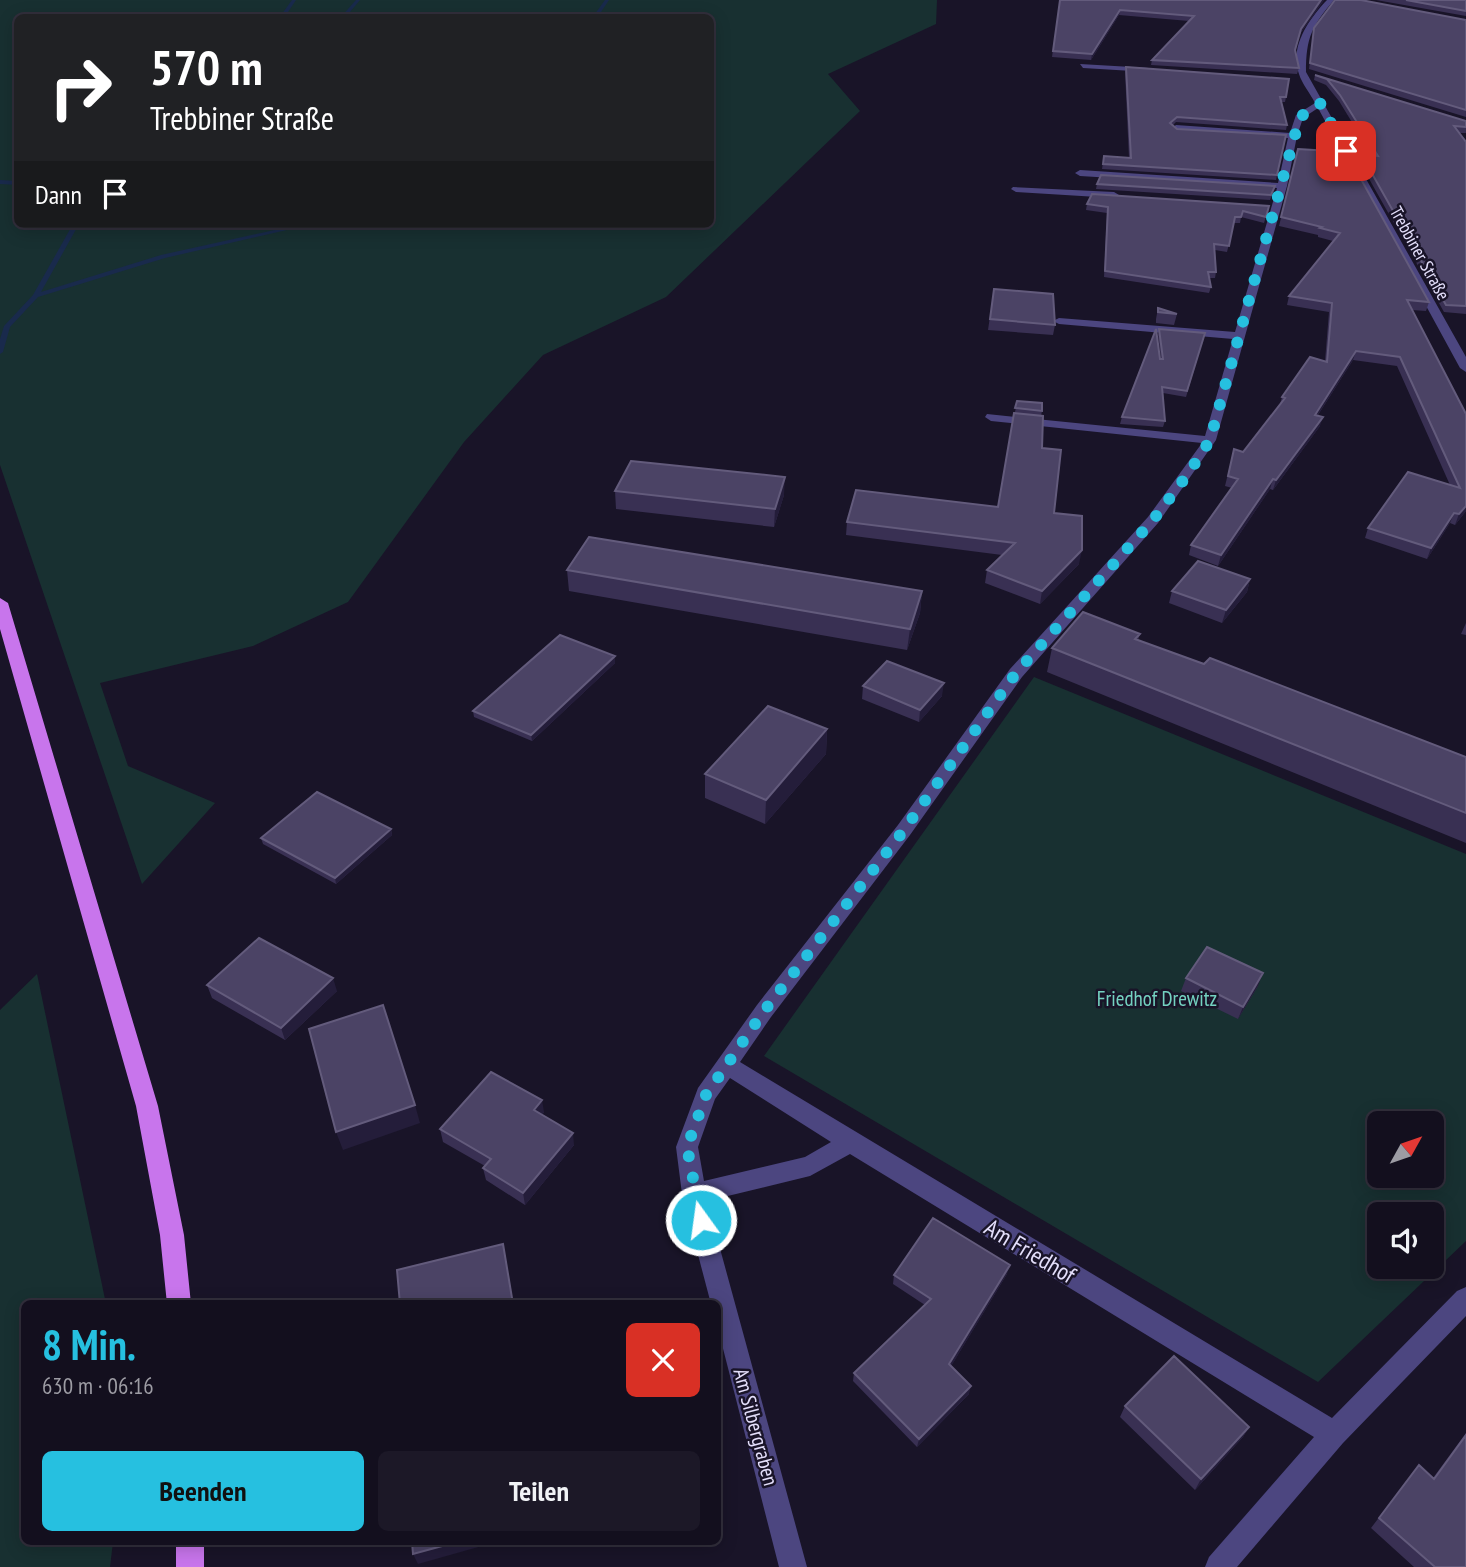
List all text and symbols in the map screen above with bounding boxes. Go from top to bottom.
text: 570 m [150,35,263,99]
icon: right [35,42,126,133]
text: Trebbiner Straße [150,97,334,139]
pin [1316,121,1376,181]
icon: arrive [1327,132,1365,170]
icon: arrive [96,175,134,213]
text: Dann [35,178,82,211]
street label: Trebbiner Straße [1385,202,1455,304]
park label: Friedhof Drewitz [1097,985,1217,1012]
north arrow [1367,1111,1444,1188]
map controls [1367,1111,1444,1279]
position arrow [664,1183,738,1257]
button: sound [1367,1202,1444,1279]
street label: Am Friedhof [979,1212,1082,1291]
text: 8 Min. [42,1317,136,1372]
button: close [626,1323,700,1397]
street label: Am Silbergraben [727,1365,785,1489]
text: 630 m · 06:16 [42,1371,154,1400]
button: Beenden [42,1451,364,1531]
button: Teilen [378,1451,700,1531]

